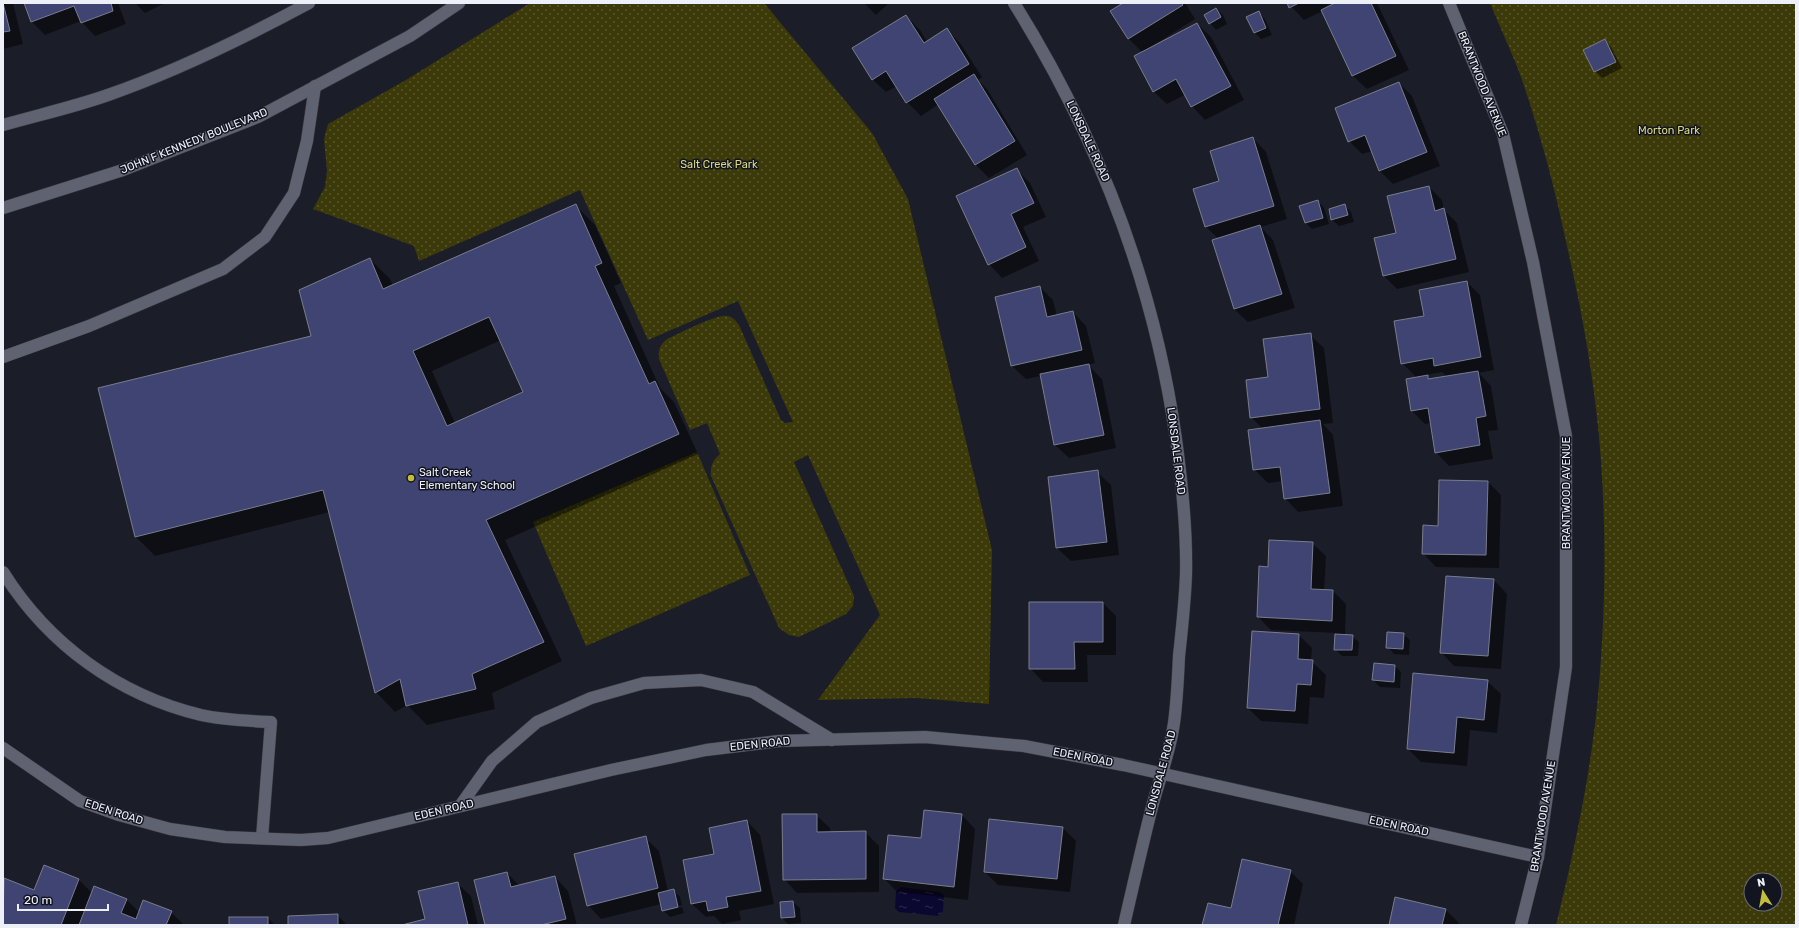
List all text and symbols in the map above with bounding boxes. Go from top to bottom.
street label: BRANTWOOD AVENUE [1455,30,1509,139]
street label: LONSDALE ROAD [1064,98,1112,184]
street label: JOHN F KENNEDY BOULEVARD [118,105,270,177]
park label: Morton Park [1638,124,1700,137]
park label: Salt Creek Park [680,158,758,171]
street label: LONSDALE ROAD [1164,407,1188,495]
street label: BRANTWOOD AVENUE [1560,437,1573,549]
place label: Salt Creek Elementary School [419,466,515,492]
marker: Salt Creek Elementary School [406,473,416,483]
street label: LONSDALE ROAD [1143,729,1179,817]
street label: EDEN ROAD [729,734,791,754]
street label: EDEN ROAD [1052,745,1114,769]
street label: BRANTWOOD AVENUE [1528,759,1558,872]
street label: EDEN ROAD [83,796,145,828]
street label: EDEN ROAD [413,797,475,823]
street label: EDEN ROAD [1368,813,1430,839]
north arrow [1743,872,1783,912]
text: N [1756,876,1766,890]
scale bar [18,886,108,912]
text: 20 m [24,893,52,907]

